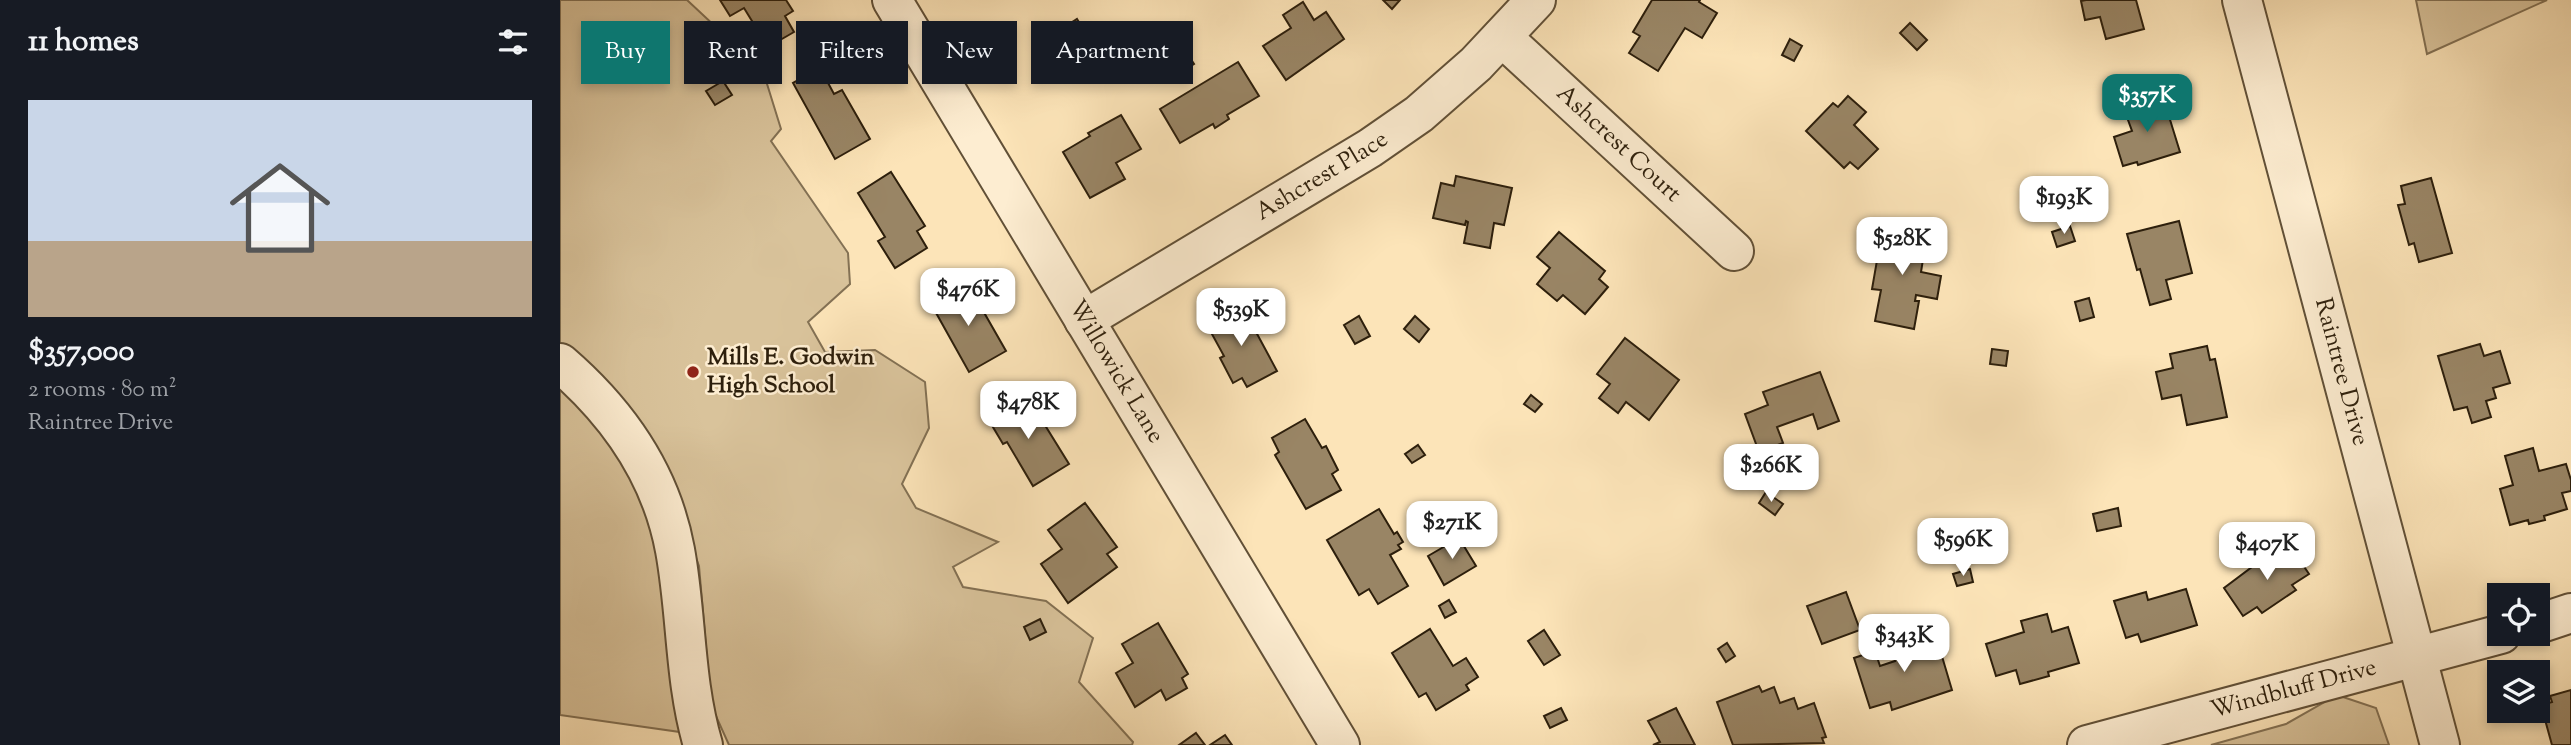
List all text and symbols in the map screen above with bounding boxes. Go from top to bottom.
text: 11 homes [28,21,139,64]
chip: Buy [581,21,670,84]
chip: Rent [684,21,782,84]
chip: Filters [796,21,908,84]
chip: New [922,21,1017,84]
chip: Apartment [1031,21,1193,84]
icon: filters [494,23,532,61]
pin: $357K [2098,74,2196,134]
street label: Ashcrest Court [1548,78,1688,211]
text: $357K [2118,80,2176,113]
street label: Ashcrest Place [1249,123,1395,230]
icon: home [217,145,343,271]
pin: $193K [2015,176,2113,236]
text: $193K [2036,182,2092,215]
pin: $528K [1853,218,1951,277]
text: $528K [1872,223,1932,256]
pin: $476K [919,268,1017,328]
text: $476K [936,274,1000,307]
pin: $539K [1192,288,1290,348]
street label: Willowick Lane [1059,294,1172,450]
text: $539K [1212,294,1270,327]
street label: Raintree Drive [2305,294,2377,450]
text: $357,000 [28,331,134,374]
place label: Mills E. Godwin High School [707,341,875,403]
marker: Mills E. Godwin High School [685,364,701,380]
text: 2 rooms · 80 m² [28,374,176,407]
pin: $478K [979,382,1077,441]
text: $478K [996,387,1060,420]
text: Raintree Drive [28,407,173,440]
pin: $266K [1722,444,1820,504]
text: $266K [1740,450,1802,483]
pin: $271K [1403,502,1501,561]
text: $271K [1422,507,1482,540]
pin: $596K [1914,518,2012,578]
pin: $407K [2218,522,2316,582]
text: $596K [1933,524,1993,557]
text: $407K [2235,528,2299,561]
map controls [2487,583,2550,723]
button: locate [2487,583,2550,646]
pin: $343K [1855,614,1953,674]
text: $343K [1874,620,1934,653]
street label: Windbluff Drive [2207,651,2380,728]
button: layers [2487,660,2550,723]

